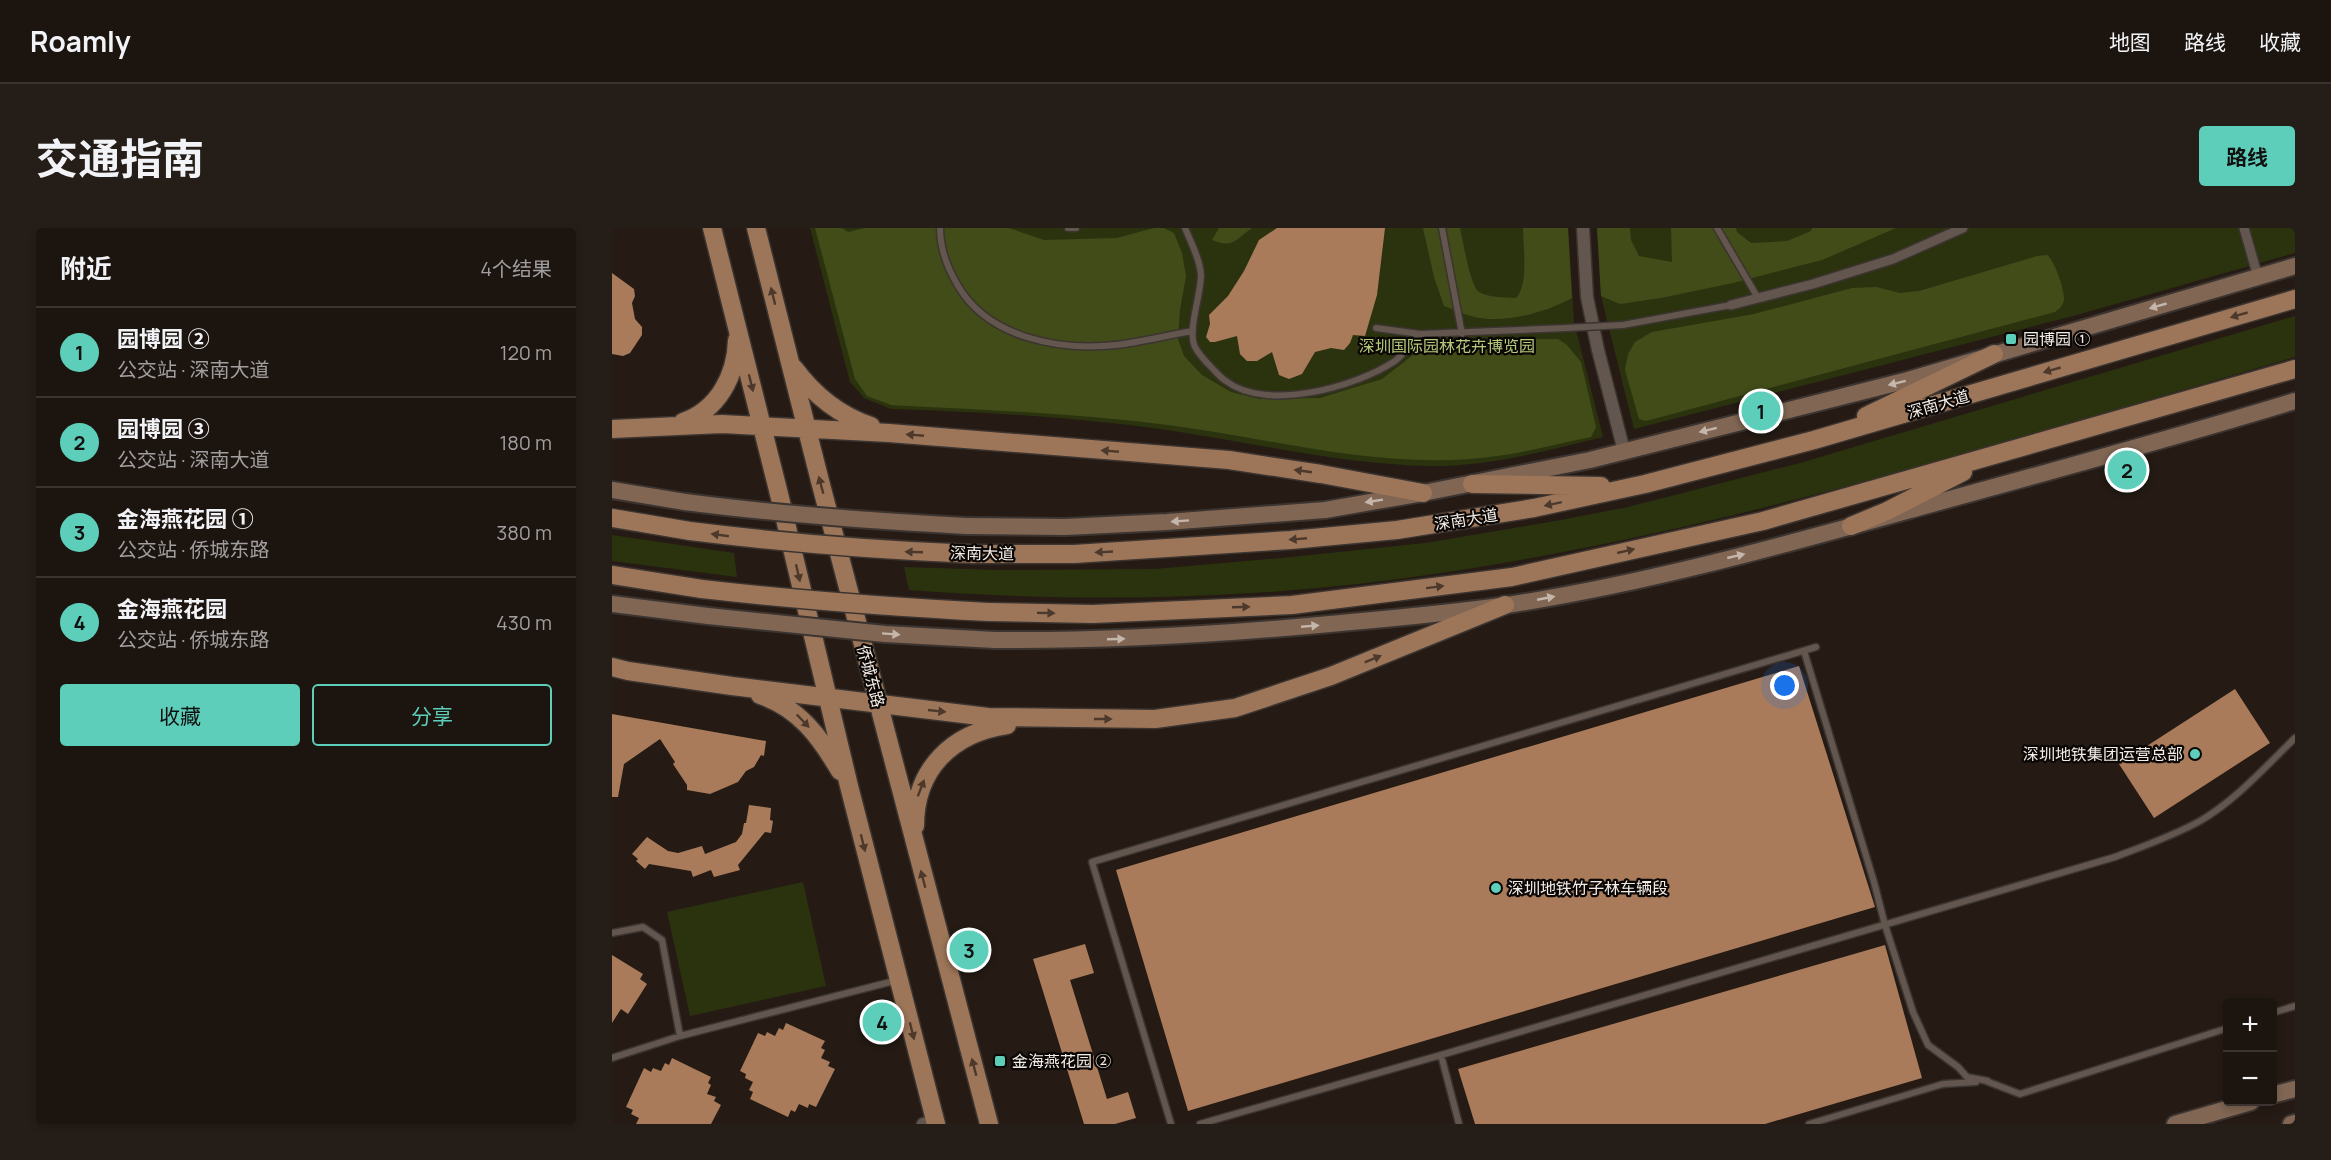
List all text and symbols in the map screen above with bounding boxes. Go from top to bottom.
text: Roamly [30,22,131,60]
text: 地图 [2109,28,2151,56]
text: 路线 [2184,28,2226,56]
text: 收藏 [2259,28,2301,56]
button: 路线 [2199,126,2295,186]
text: 交通指南 [36,129,204,187]
text: 附近 [60,250,112,286]
text: 4个结果 [480,255,552,282]
one-way arrow [768,287,778,305]
one-way arrow [2149,302,2167,311]
one-way arrow [2230,311,2248,320]
text: 园博园 ② [117,324,209,354]
place label: 园博园 ① [2023,328,2090,350]
marker: 园博园 ① [2004,332,2018,346]
park label: 深圳国际园林花卉博览园 [1359,335,1535,357]
text: 1 [75,339,84,366]
text: 120 m [500,339,552,366]
text: 公交站 · 深南大道 [117,356,270,383]
one-way arrow [2043,366,2061,375]
one-way arrow [747,374,757,392]
one-way arrow [1888,378,1907,388]
street label: 深南大道 [1904,385,1972,423]
pin: 1 [1742,388,1780,434]
text: 园博园 ③ [117,414,209,444]
one-way arrow [1699,425,1717,435]
text: 2 [74,429,85,456]
text: 180 m [499,429,552,456]
one-way arrow [906,430,925,440]
text: 公交站 · 深南大道 [117,446,270,473]
one-way arrow [1100,446,1119,455]
pin: 2 [2108,448,2146,492]
one-way arrow [1294,467,1313,476]
one-way arrow [816,476,825,494]
one-way arrow [1364,497,1383,506]
one-way arrow [1544,500,1563,509]
street label: 深南大道 [1433,503,1499,535]
text: 金海燕花园 ① [117,504,253,534]
one-way arrow [1171,516,1190,526]
text: 3 [74,519,85,546]
text: 380 m [496,519,552,546]
one-way arrow [711,530,730,539]
one-way arrow [1289,534,1308,544]
text: 公交站 · 侨城东路 [117,536,270,563]
street label: 深南大道 [950,541,1014,565]
one-way arrow [1617,546,1636,556]
one-way arrow [905,547,924,556]
one-way arrow [1094,548,1113,557]
one-way arrow [1727,550,1745,560]
one-way arrow [793,563,803,582]
one-way arrow [1425,582,1444,591]
one-way arrow [1536,593,1555,602]
text: 金海燕花园 [117,594,227,624]
one-way arrow [1231,603,1250,612]
one-way arrow [1037,608,1056,618]
text: 4 [73,609,86,636]
text: 430 m [496,609,552,636]
one-way arrow [1301,621,1320,631]
text: 公交站 · 侨城东路 [117,626,270,653]
one-way arrow [882,630,901,639]
one-way arrow [1106,635,1125,644]
street label: 侨城东路 [852,642,890,710]
one-way arrow [1364,654,1382,663]
your location [1770,671,1799,700]
button: 收藏 [60,684,300,746]
button: 分享 [312,684,552,746]
one-way arrow [927,707,946,716]
one-way arrow [795,713,809,727]
one-way arrow [1094,714,1113,724]
place label: 深圳地铁集团运营总部 [2023,743,2183,765]
marker: 深圳地铁集团运营总部 [2188,747,2202,761]
one-way arrow [916,779,926,797]
one-way arrow [859,833,869,852]
one-way arrow [918,870,928,888]
place label: 深圳地铁竹子林车辆段 [1508,877,1668,899]
marker: 深圳地铁竹子林车辆段 [1489,881,1503,895]
pin: 3 [950,928,988,972]
map controls [2223,998,2277,1106]
button: + [2223,998,2277,1052]
pin: 4 [862,1000,902,1044]
one-way arrow [908,1023,917,1041]
place label: 金海燕花园 ② [1012,1050,1111,1072]
button: − [2223,1052,2277,1106]
marker: 金海燕花园 ② [993,1054,1007,1068]
one-way arrow [968,1058,978,1077]

